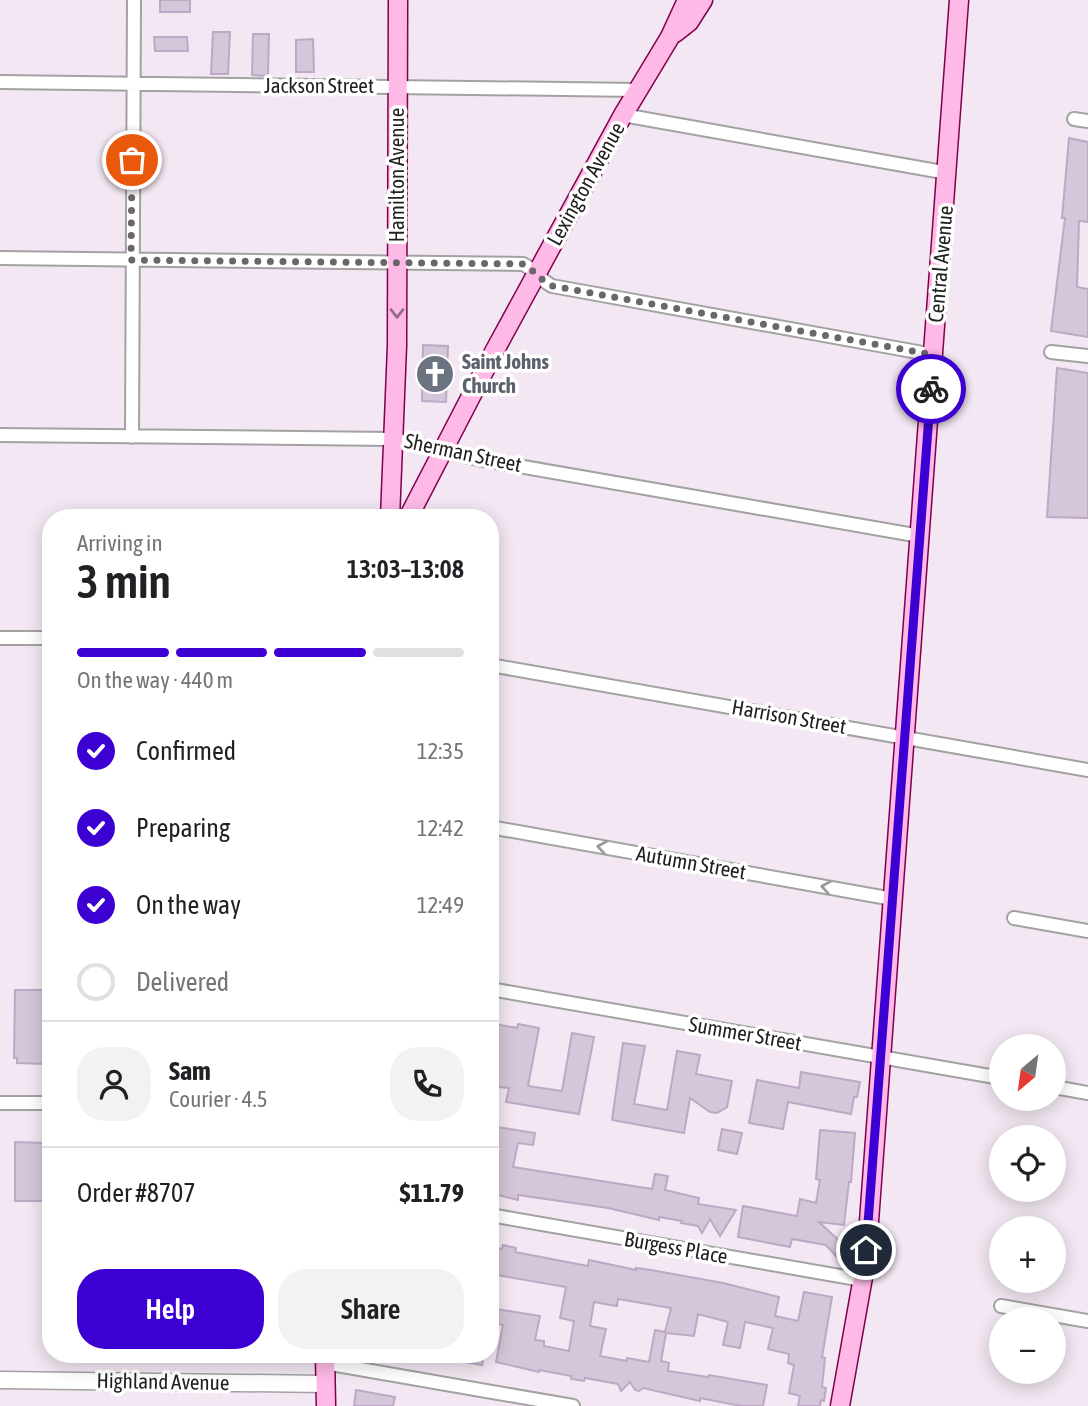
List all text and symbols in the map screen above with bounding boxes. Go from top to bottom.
street label: Jackson Street [264,73,374,97]
street label: Hamilton Avenue [384,108,408,242]
street label: Lexington Avenue [541,118,629,249]
pin [102,130,162,190]
icon: bag [113,141,151,179]
street label: Central Avenue [923,204,957,323]
one-way arrow [389,308,404,319]
place label: Saint Johns Church [462,349,549,397]
church icon: Saint Johns Church [414,353,456,395]
courier [896,354,966,424]
icon: bike [912,370,950,408]
street label: Sherman Street [403,428,524,476]
text: Arriving in [77,530,163,556]
text: 13:03–13:08 [347,554,464,584]
text: 3 min [77,555,171,608]
text: On the way · 440 m [77,667,233,693]
street label: Harrison Street [730,694,848,738]
icon: check [77,732,115,770]
text: Confirmed [136,736,236,766]
text: 12:35 [417,738,464,764]
icon: check [77,809,115,847]
text: Preparing [136,813,230,843]
text: 12:42 [417,815,464,841]
one-way arrow [596,840,608,855]
street label: Autumn Street [634,841,748,883]
one-way arrow [820,880,832,895]
icon: check [77,886,115,924]
text: On the way [136,890,241,920]
text: 12:49 [417,892,464,918]
text: Delivered [136,967,229,997]
street label: Summer Street [687,1011,803,1055]
north arrow [989,1034,1066,1111]
map controls [989,1034,1066,1384]
button: person [77,1047,151,1121]
button: phone [390,1047,464,1121]
text: Sam [169,1056,211,1086]
text: Courier · 4.5 [169,1086,268,1112]
button: locate [989,1125,1066,1202]
text: Order #8707 [77,1178,196,1208]
text: $11.79 [400,1178,464,1208]
button: + [989,1216,1066,1293]
pin [836,1220,896,1280]
street label: Burgess Place [623,1226,730,1268]
icon: home [847,1231,885,1269]
button: Help [77,1269,264,1349]
button: Share [278,1269,464,1349]
button: − [989,1307,1066,1384]
street label: Highland Avenue [96,1368,230,1394]

